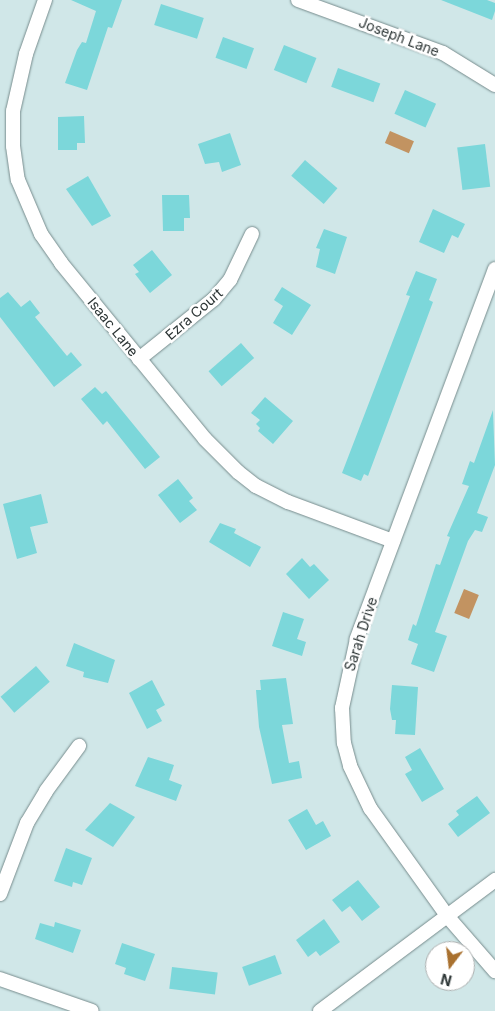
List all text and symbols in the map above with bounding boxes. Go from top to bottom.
street label: Joseph Lane [356,14,442,60]
street label: Ezra Court [162,285,226,343]
street label: Isaac Lane [84,294,142,360]
street label: Sarah Drive [341,595,381,673]
north arrow [425,941,475,991]
text: N [439,970,454,990]

